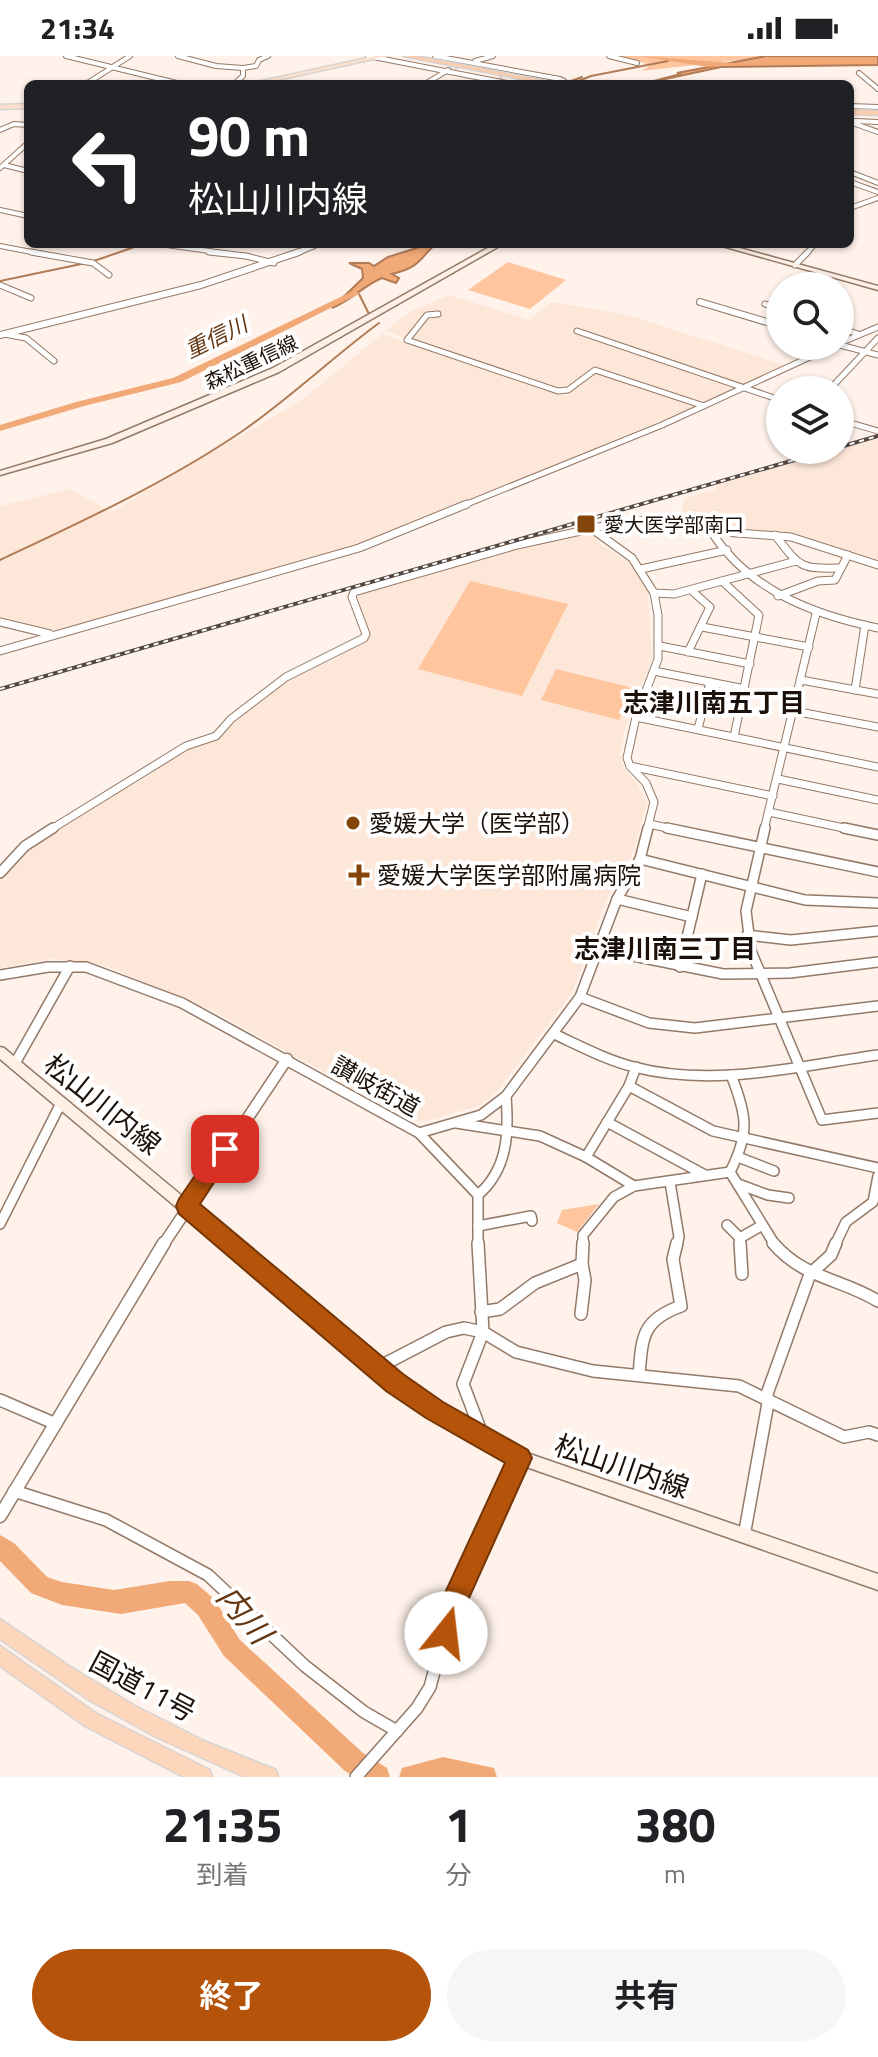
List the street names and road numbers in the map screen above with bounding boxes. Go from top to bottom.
street label: 森松重信線 [199,327,303,397]
street label: 松山川内線 [35,1043,171,1165]
street label: 讃岐街道 [325,1047,427,1125]
street label: 松山川内線 [549,1423,695,1509]
street label: 国道11号 [82,1640,204,1732]

